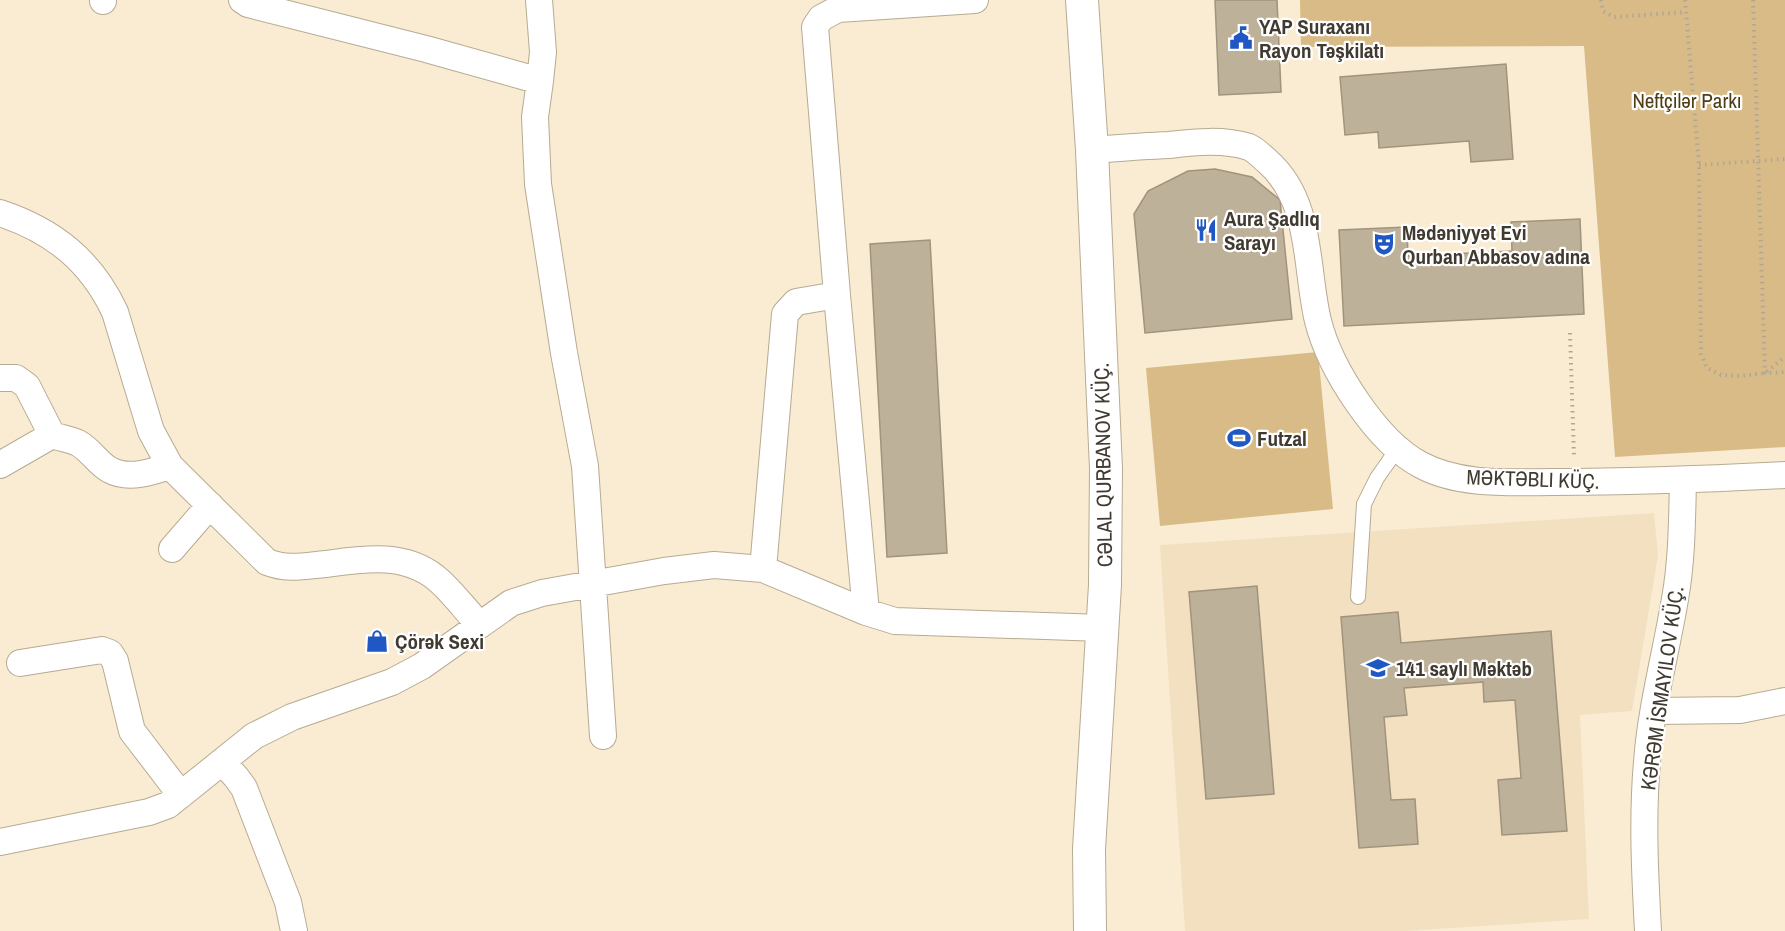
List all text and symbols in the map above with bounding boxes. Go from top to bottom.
place label: YAP Suraxanı Rayon Təşkilatı [1259,12,1384,65]
public building icon: YAP Suraxanı Rayon Təşkilatı [1228,25,1254,51]
park label: Neftçilər Parkı [1632,86,1742,115]
place label: Aura Şadlıq Sarayı [1224,204,1320,257]
restaurant icon: Aura Şadlıq Sarayı [1193,217,1219,243]
place label: Mədəniyyət Evi Qurban Abbasov adına [1402,218,1590,271]
theatre icon: Mədəniyyət Evi Qurban Abbasov adına [1371,231,1397,257]
street label: CƏLAL QURBANOV KÜÇ. [1087,363,1119,567]
place label: Futzal [1257,424,1307,453]
sports icon: Futzal [1226,425,1252,451]
street label: MƏKTƏBLI KÜÇ. [1466,462,1600,496]
street label: KƏRƏM İSMAYILOV KÜÇ. [1633,584,1691,792]
place label: Çörək Sexi [395,627,484,656]
shop icon: Çörək Sexi [364,628,390,654]
place label: 141 saylı Məktəb [1396,654,1532,683]
school or university icon: 141 saylı Məktəb [1365,655,1391,681]

